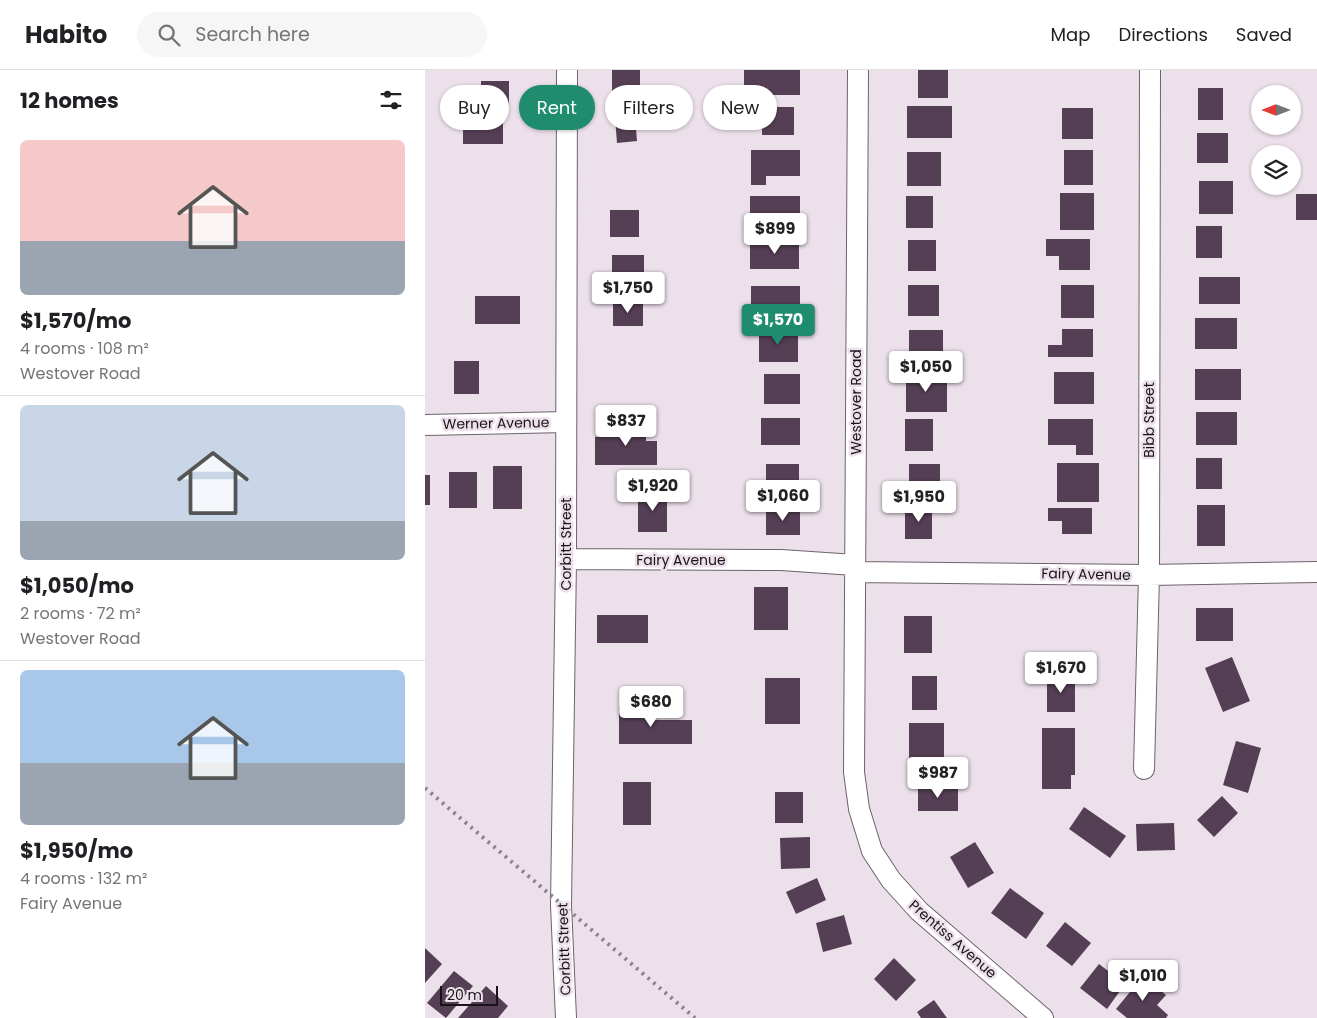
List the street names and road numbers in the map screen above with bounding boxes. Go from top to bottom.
street label: Westover Road [846,349,866,455]
street label: Bibb Street [1139,382,1159,458]
street label: Werner Avenue [442,412,550,434]
street label: Corbitt Street [556,498,576,590]
street label: Fairy Avenue [636,550,726,570]
street label: Fairy Avenue [1041,563,1131,585]
street label: Prentiss Avenue [905,895,1001,983]
street label: Corbitt Street [552,902,576,996]

